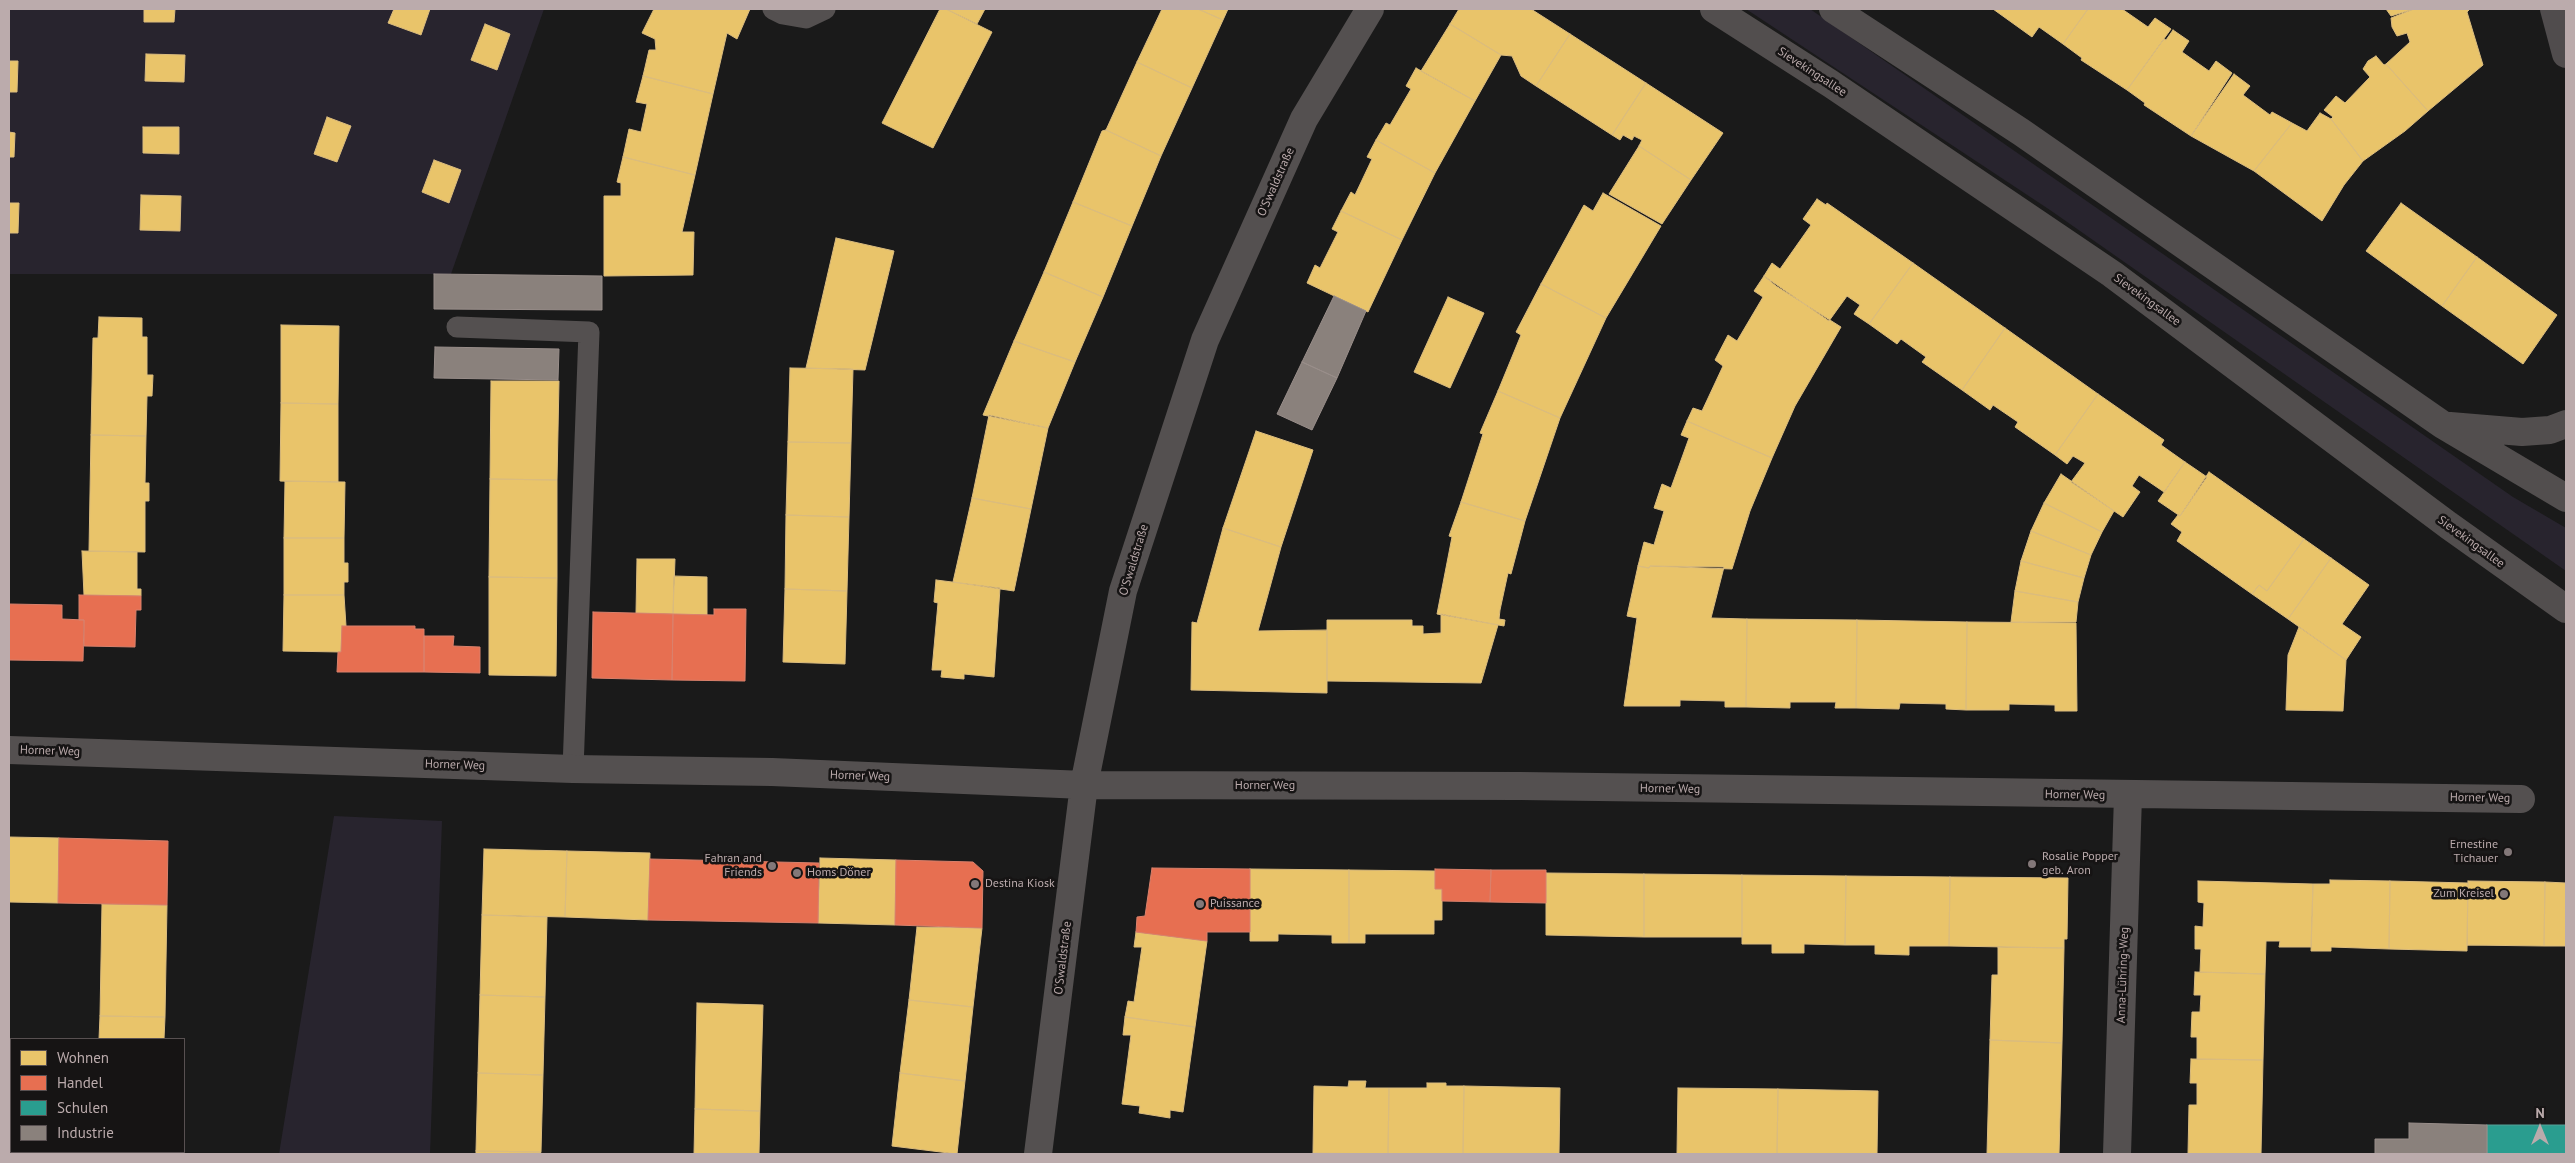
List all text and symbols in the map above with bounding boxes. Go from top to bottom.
street label: Sievekingsallee [1775,44,1849,100]
street label: O'Swaldstraße [1254,145,1298,219]
street label: Sievekingsallee [2111,271,2183,329]
street label: Sievekingsallee [2435,513,2507,571]
street label: O'Swaldstraße [1116,523,1152,597]
street label: Horner Weg [20,743,80,759]
street label: Horner Weg [425,757,485,773]
street label: Horner Weg [830,768,890,784]
street label: Horner Weg [1235,779,1295,793]
street label: Horner Weg [1640,781,1700,797]
street label: Horner Weg [2045,787,2105,803]
street label: Horner Weg [2450,790,2510,806]
place label: Ernestine Tichauer [2450,838,2498,866]
marker: Ernestine Tichauer [2502,846,2514,858]
place label: Rosalie Popper geb. Aron [2042,850,2118,878]
place label: Fahran and Friends [705,852,762,880]
marker: Rosalie Popper geb. Aron [2026,858,2038,870]
marker: Fahran and Friends [766,860,778,872]
place label: Homs Döner [807,866,871,880]
marker: Homs Döner [791,867,803,879]
place label: Destina Kiosk [985,877,1055,891]
marker: Destina Kiosk [969,878,981,890]
place label: Zum Kreisel [2433,887,2494,901]
marker: Zum Kreisel [2498,888,2510,900]
place label: Puissance [1210,897,1260,911]
marker: Puissance [1194,898,1206,910]
street label: O'Swaldstraße [1051,920,1075,996]
street label: Anna-Lühring-Weg [2114,927,2132,1023]
legend [10,1038,185,1153]
text: Wohnen [57,1048,109,1067]
text: Handel [57,1073,103,1092]
text: Schulen [57,1098,108,1117]
north arrow [2515,1103,2565,1153]
text: N [2535,1104,2545,1122]
text: Industrie [57,1123,114,1142]

